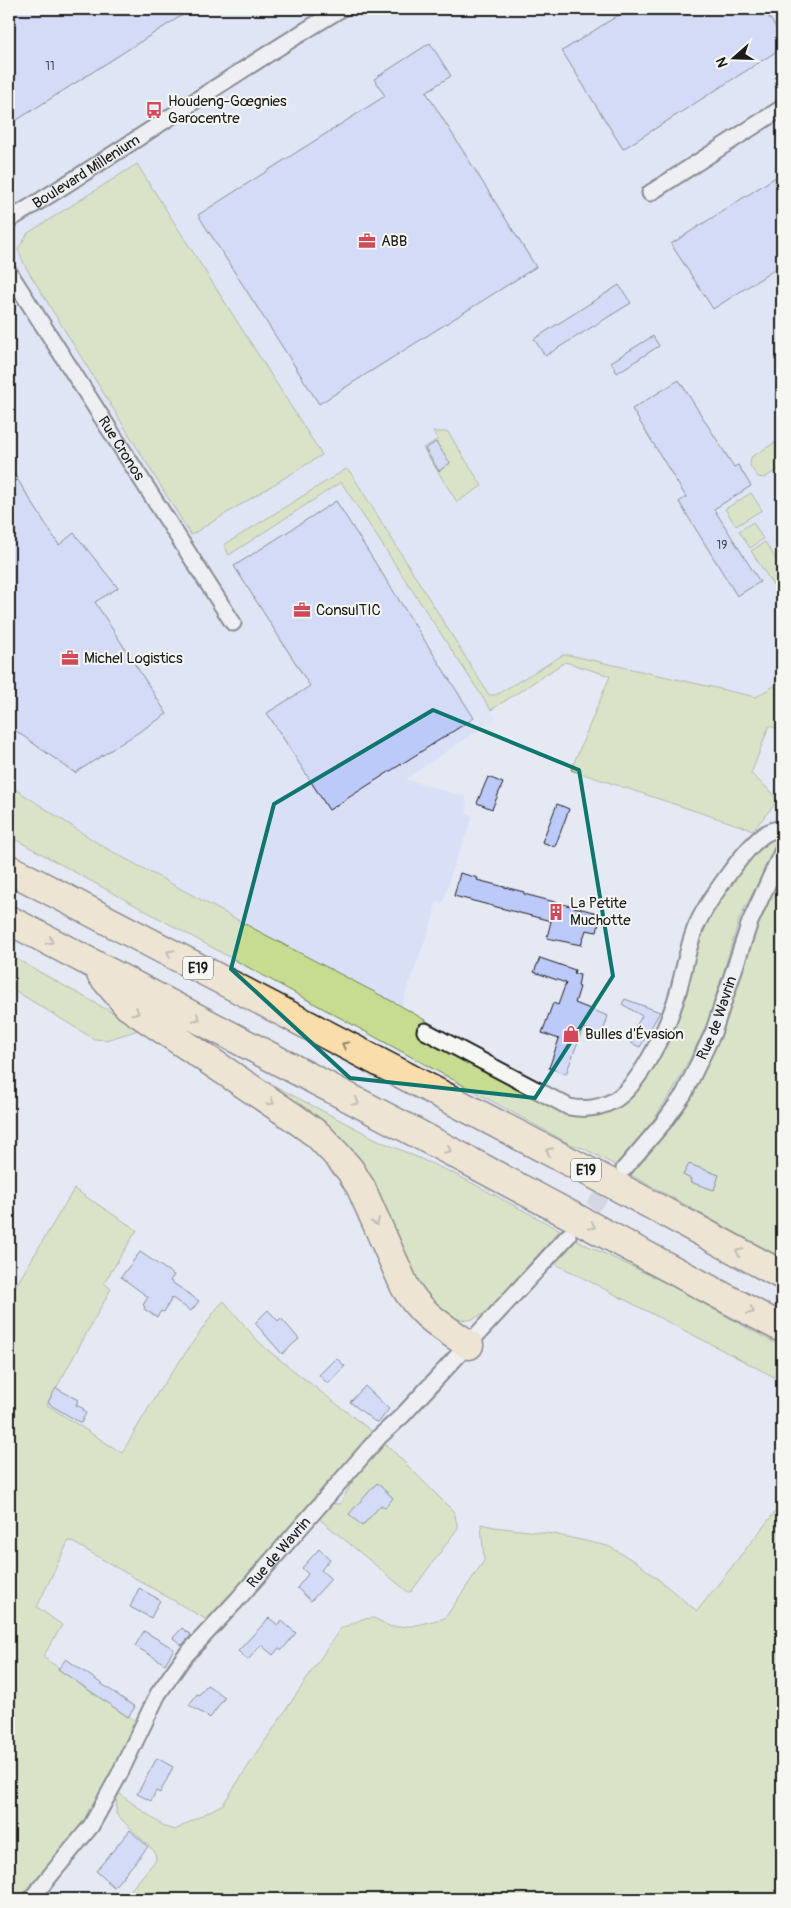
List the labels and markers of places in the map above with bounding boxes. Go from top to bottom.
place label: Houdeng-Gœgnies Garocentre [168,92,287,128]
bus stop icon: Houdeng-Gœgnies Garocentre [144,100,164,120]
office icon: ABB [357,231,377,251]
place label: ABB [381,232,407,251]
office icon: ConsulTIC [292,600,312,620]
place label: ConsulTIC [316,601,381,620]
office icon: Michel Logistics [60,648,80,668]
place label: Michel Logistics [84,649,183,668]
place label: La Petite Muchotte [570,894,631,930]
building icon: La Petite Muchotte [546,902,566,922]
shop icon: Bulles d'Évasion [561,1024,581,1044]
place label: Bulles d'Évasion [585,1025,684,1044]

